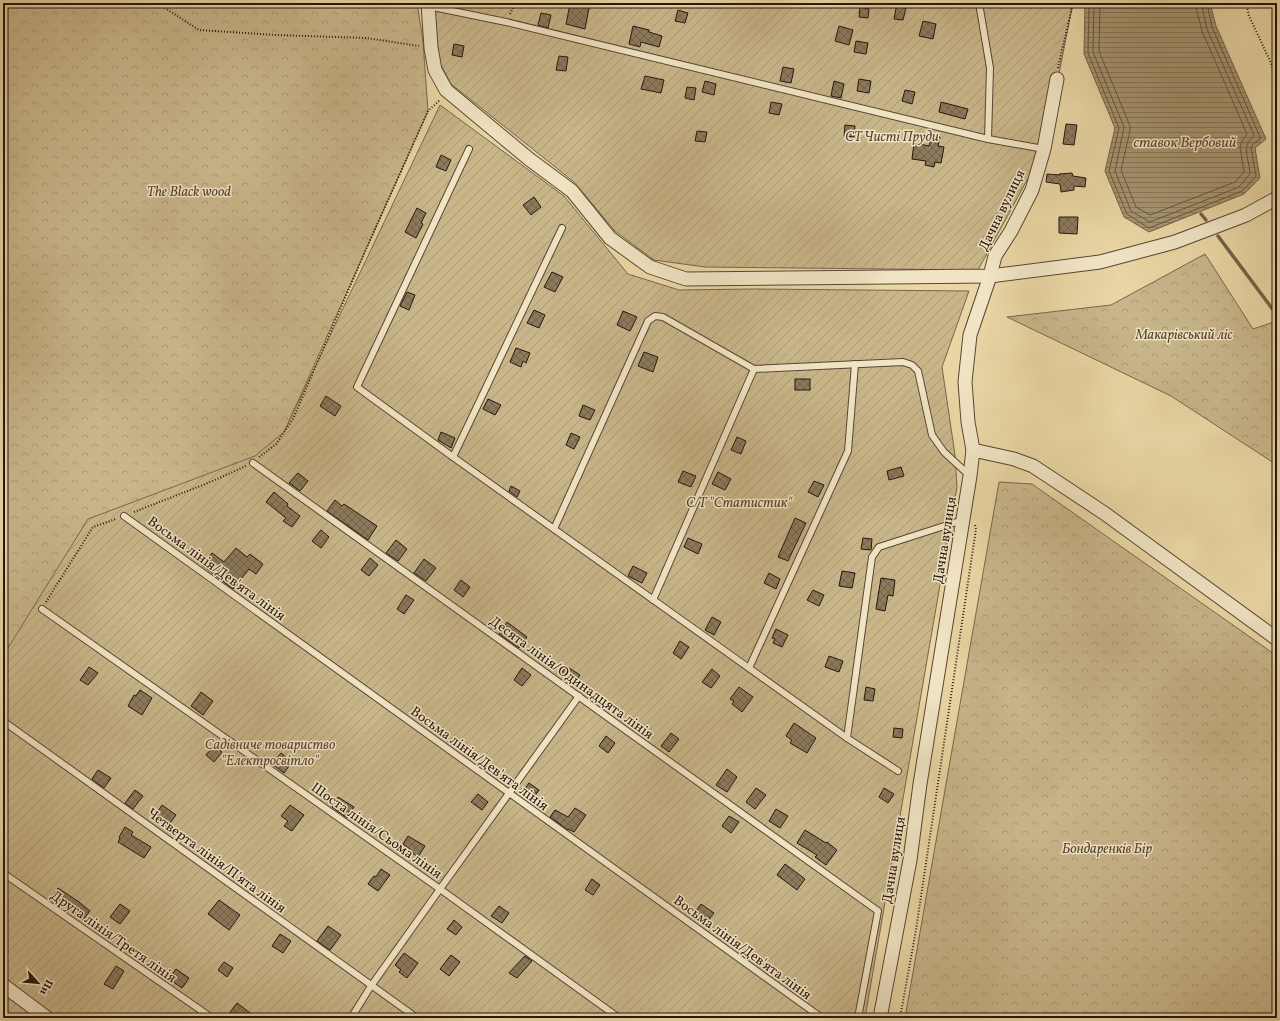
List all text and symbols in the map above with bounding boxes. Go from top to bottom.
park label: СТ Чисті Пруди [845,128,939,147]
water label: ставок Вербовий [1134,133,1237,154]
street label: Дачна вулиця [974,167,1030,254]
park label: The Black wood [147,183,231,202]
park label: Макарівський ліс [1135,326,1232,345]
park label: С/Т "Статистик" [686,494,793,513]
street label: Дачна вулиця [929,495,962,585]
street label: Восьма лінія/Дев'ята лінія [143,513,289,626]
street label: Десята лінія/Одинадцята лінія [485,612,657,744]
street label: Восьма лінія/Дев'ята лінія [406,703,552,816]
park label: Садівниче товариство "Електросвітло" [205,736,336,771]
street label: Шоста лінія/Сьома лінія [307,779,446,884]
street label: Четверта лінія/П'ята лінія [143,804,290,918]
street label: Дачна вулиця [878,815,911,905]
park label: Бондаренків Бір [1062,840,1152,859]
street label: Друга лінія/Третя лінія [46,887,180,988]
street label: Восьма лінія/Дев'ята лінія [669,892,815,1005]
north arrow [18,963,58,1003]
text: Пн [35,976,56,997]

